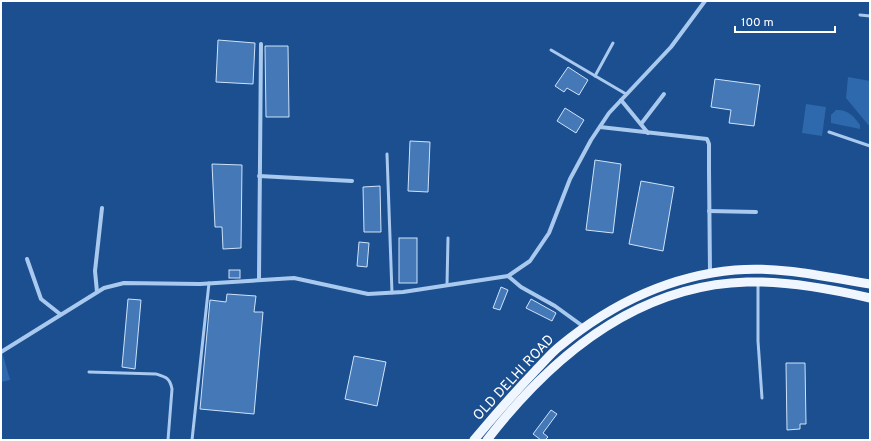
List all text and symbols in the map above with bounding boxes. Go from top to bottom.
scale bar [735,8,835,34]
text: 100 m [741,15,774,31]
street label: OLD DELHI ROAD [470,332,558,424]

